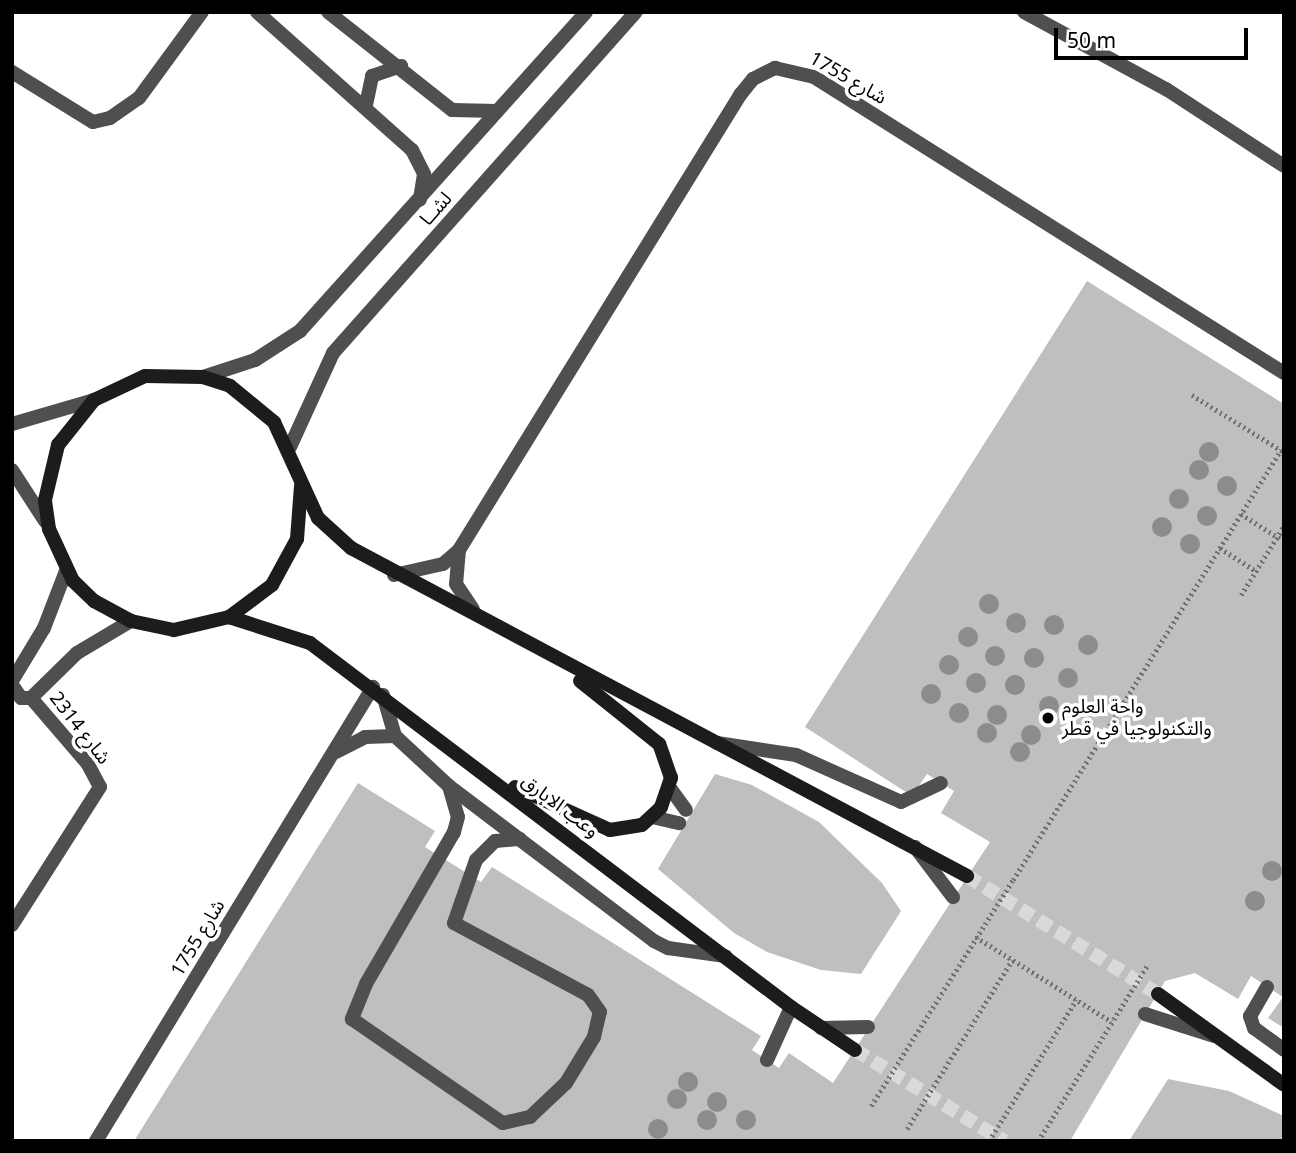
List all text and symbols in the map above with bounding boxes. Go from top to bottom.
scale bar [1058,14,1252,58]
text: 50 m [1067,26,1116,54]
street label: شارع 1755 [805,47,891,109]
street label: لشــا [415,188,457,230]
street label: شارع 2314 [45,687,115,769]
place label: واحة العلوم والتكنولوجيا في قطر [1062,696,1212,740]
marker: واحة العلوم والتكنولوجيا في قطر [1040,710,1056,726]
street label: وعب الابارق [517,769,603,843]
street label: شارع 1755 [166,896,230,980]

